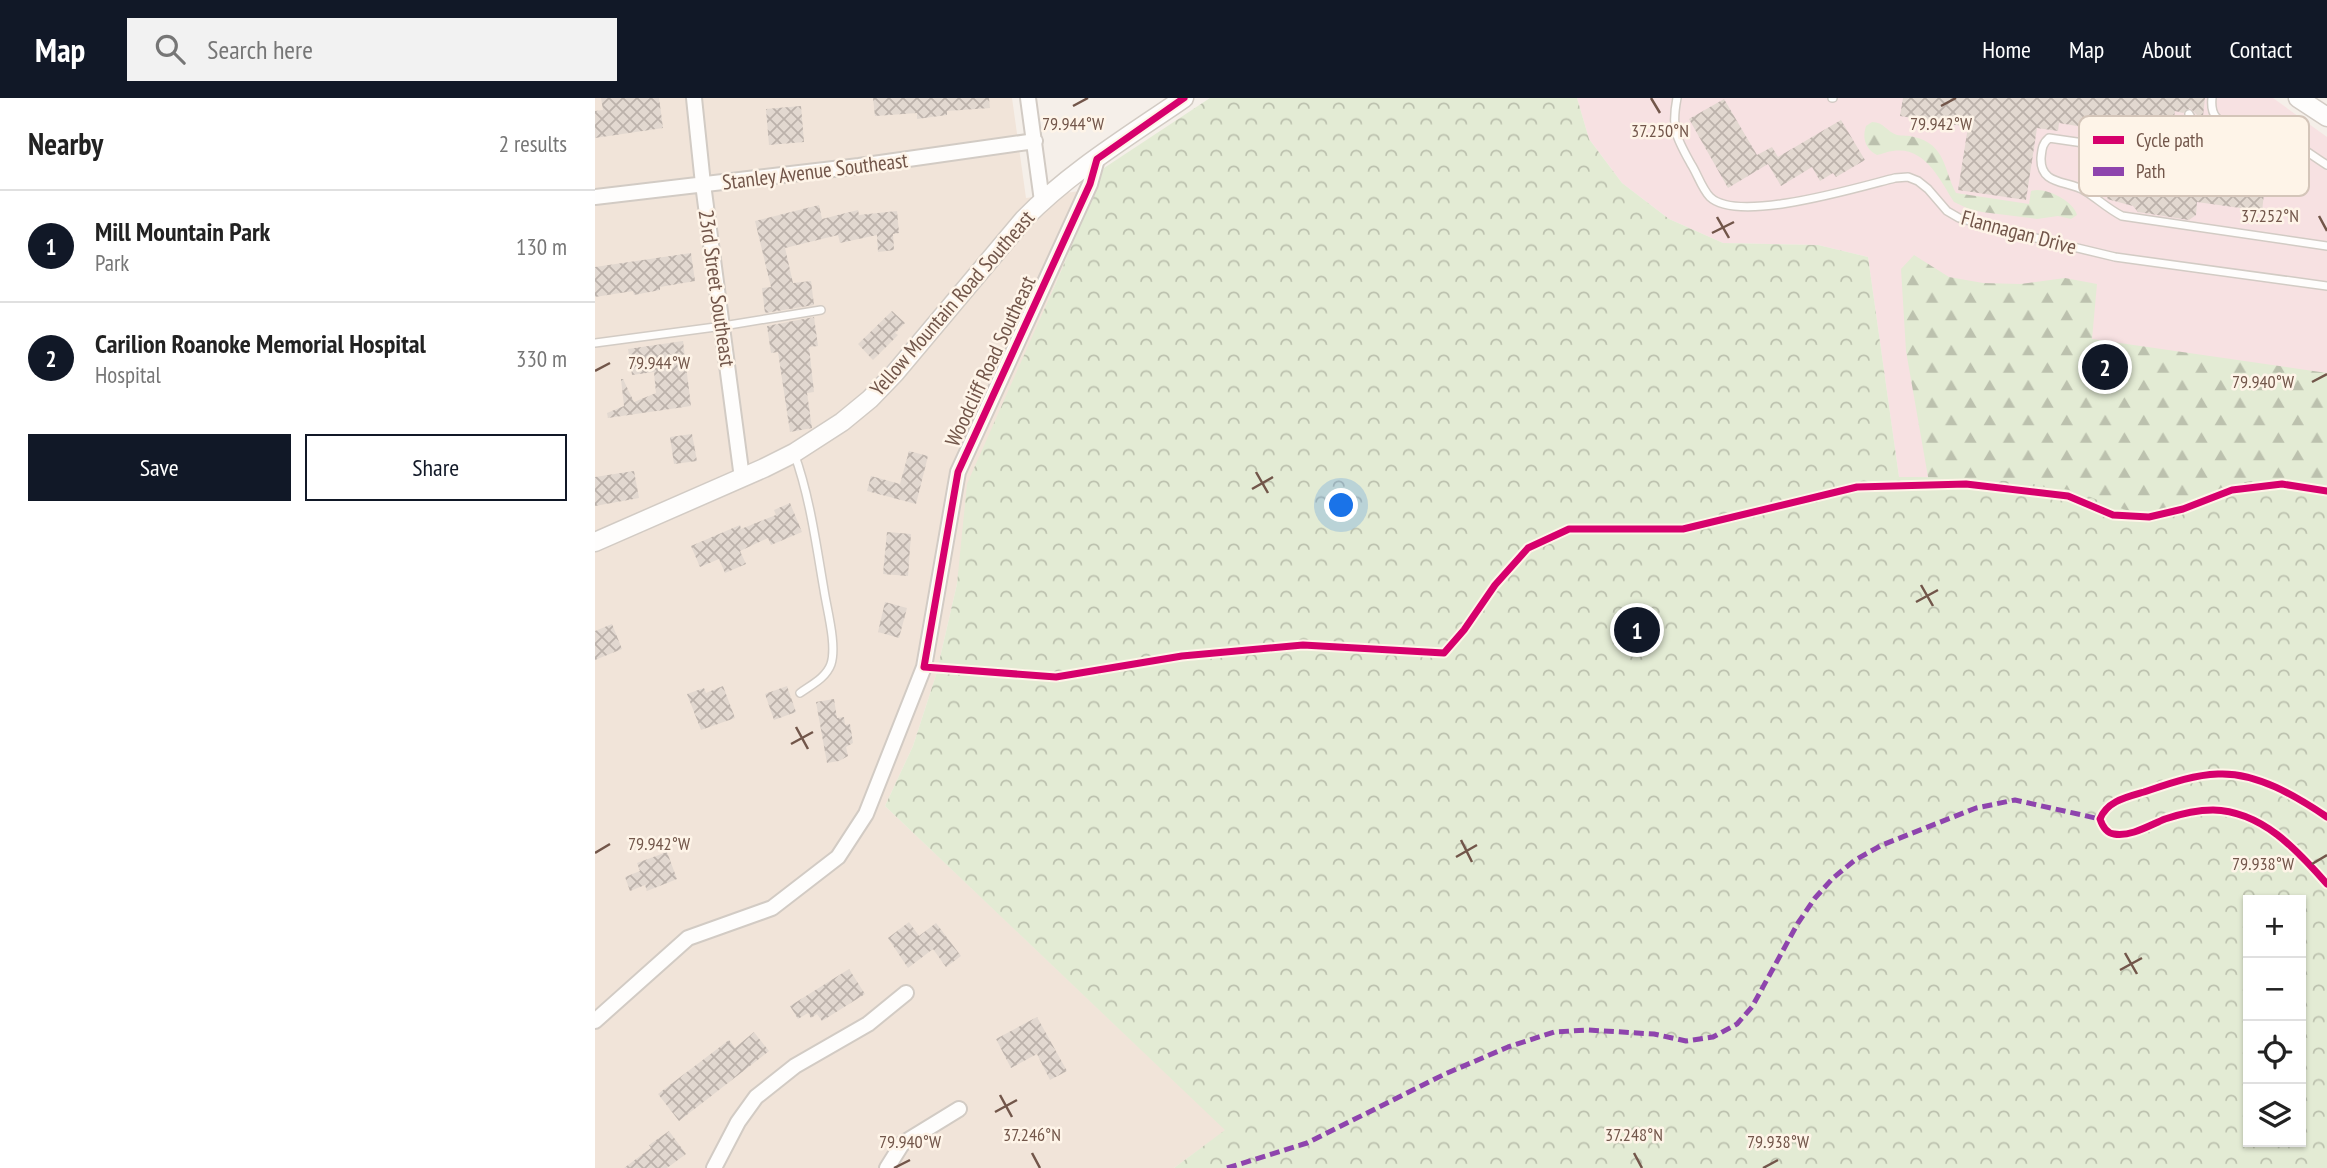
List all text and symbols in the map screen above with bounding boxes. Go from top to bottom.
search box [127,18,617,81]
text: Map [35,28,85,71]
icon: search [151,30,189,68]
text: Search here [207,33,313,66]
text: Home [1982,34,2031,65]
text: Map [2069,34,2104,65]
text: About [2142,34,2191,65]
text: Contact [2229,34,2292,65]
text: 79.944°W [1042,112,1104,135]
text: 79.942°W [1910,112,1972,135]
legend [2079,116,2309,196]
text: 37.250°N [1631,119,1689,142]
text: Nearby [28,124,103,163]
text: Cycle path [2136,128,2204,152]
text: 2 results [499,129,567,158]
street label: Stanley Avenue Southeast [721,146,909,196]
text: Path [2136,159,2165,183]
street label: Yellow Mountain Road Southeast [864,204,1040,401]
street label: Flannagan Drive [1958,204,2080,260]
text: 37.252°N [2241,204,2299,227]
street label: 23rd Street Southeast [693,208,741,368]
text: Mill Mountain Park [95,215,270,248]
text: 1 [46,232,57,261]
text: 130 m [516,232,567,261]
text: Park [95,248,129,277]
street label: Woodcliff Road Southeast [939,271,1041,451]
text: Carilion Roanoke Memorial Hospital [95,327,426,360]
pin: 2 [2082,341,2128,393]
text: 2 [46,344,57,373]
text: 330 m [516,344,567,373]
text: 79.944°W [628,351,690,374]
text: Hospital [95,360,161,389]
text: 79.940°W [2232,370,2294,393]
button: Save [28,434,291,501]
button: Share [305,434,567,501]
your location [1324,488,1358,522]
pin: 1 [1614,604,1660,656]
text: 79.942°W [628,832,690,855]
text: 79.938°W [2232,852,2294,875]
map controls [2243,895,2306,1147]
button: + [2243,895,2306,958]
button: − [2243,958,2306,1021]
button: locate [2243,1021,2306,1084]
button: layers [2243,1084,2306,1147]
text: 37.246°N [1003,1123,1061,1146]
text: 37.248°N [1605,1123,1663,1146]
text: 79.940°W [879,1130,941,1153]
text: 79.938°W [1747,1130,1809,1153]

